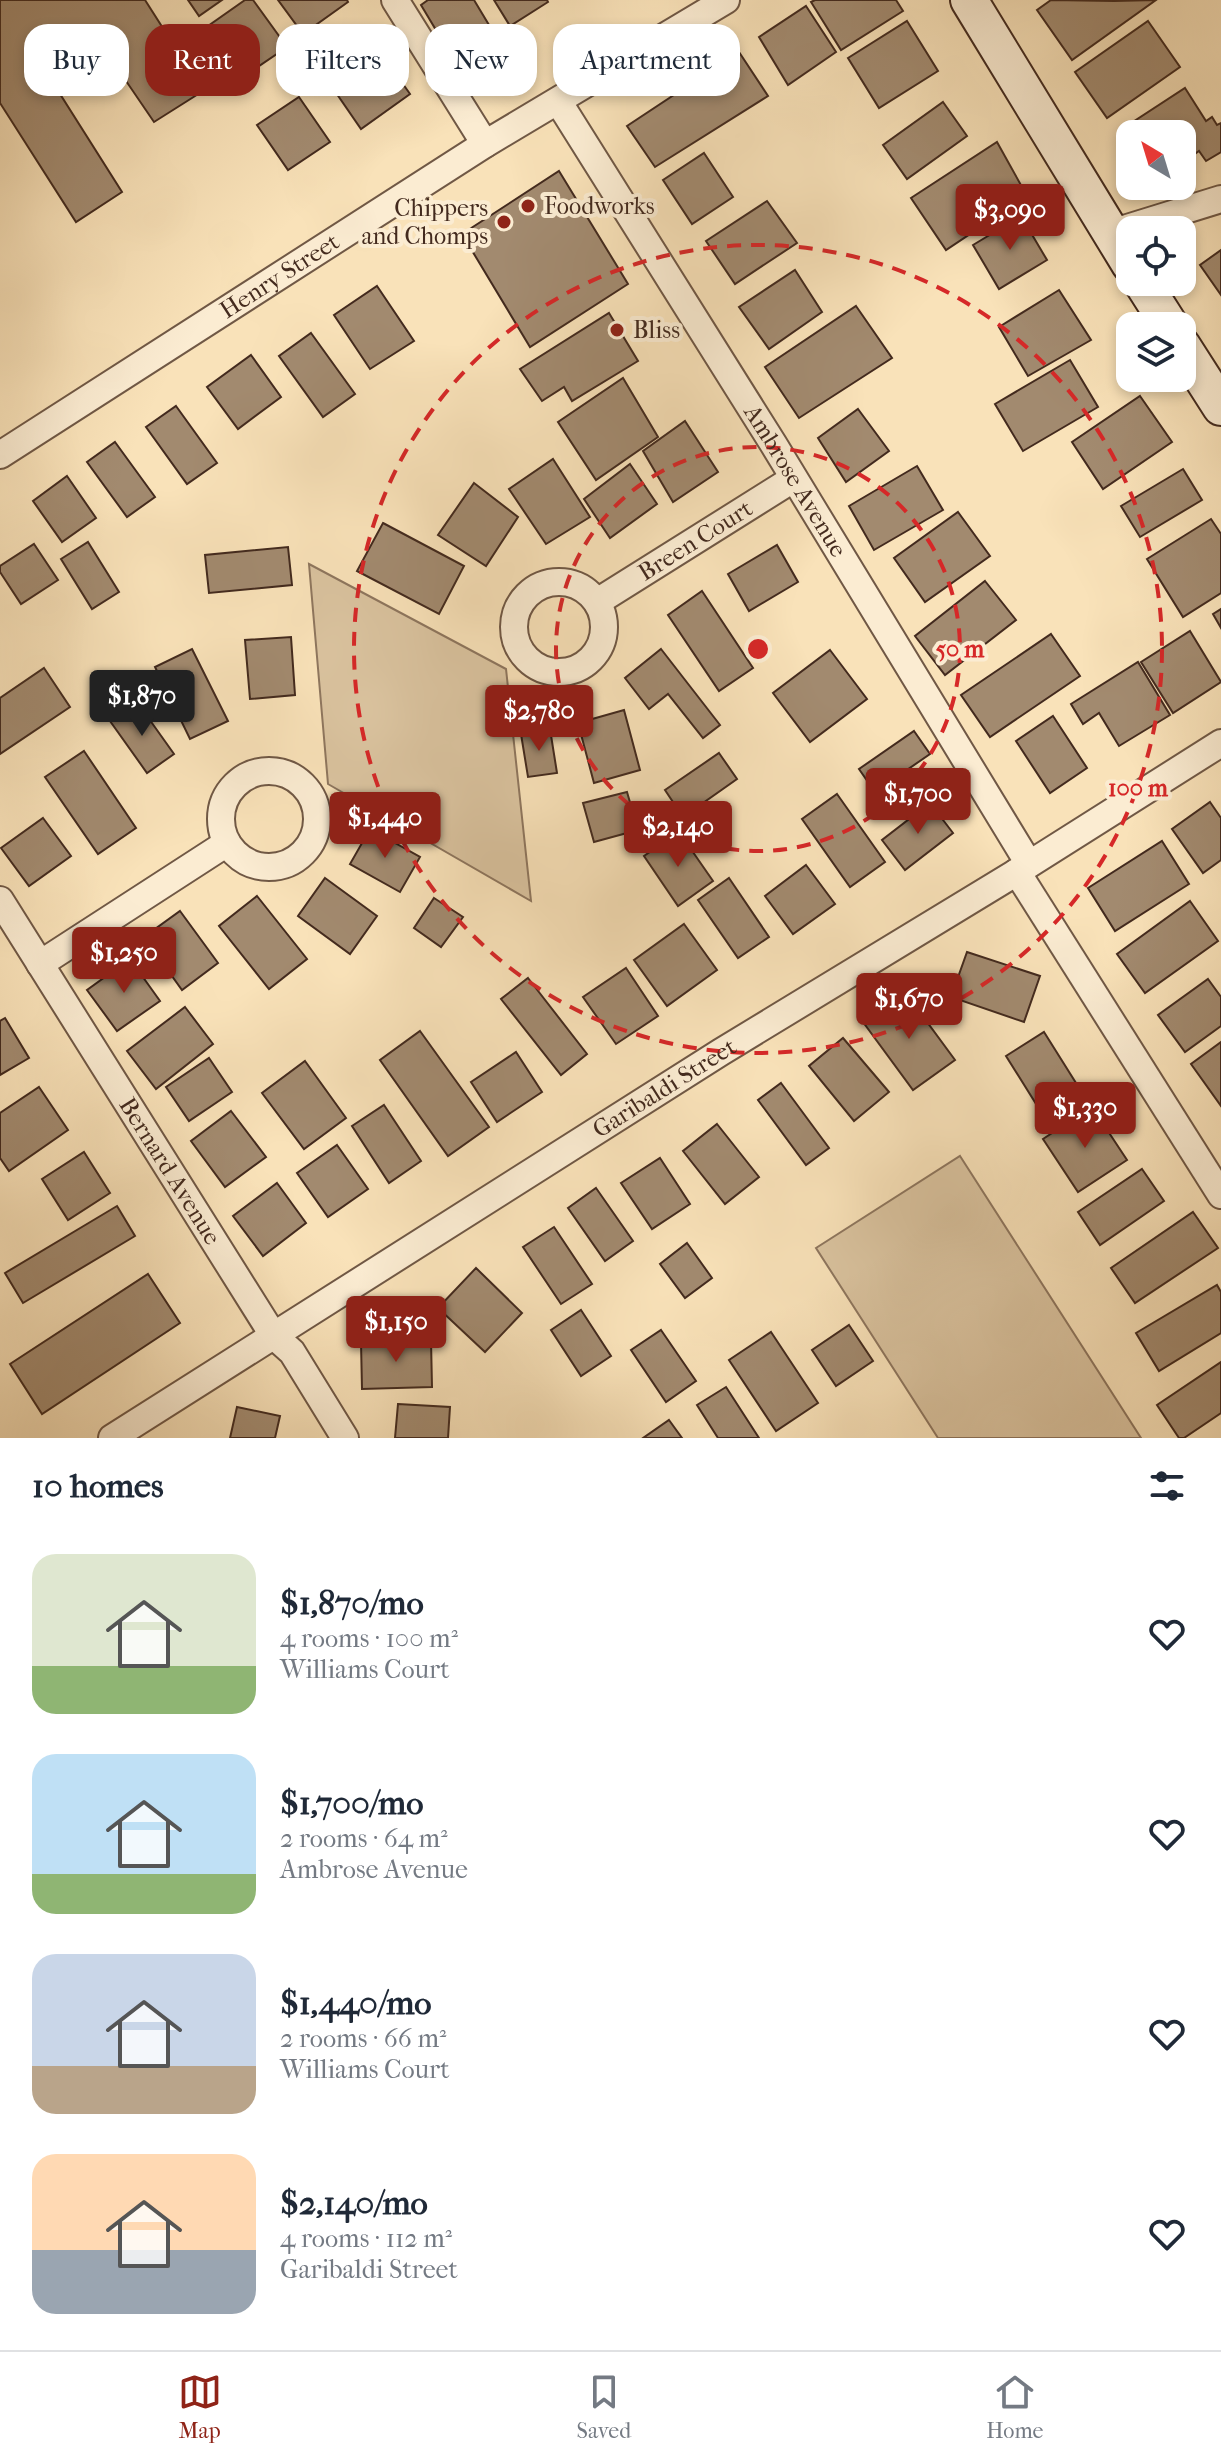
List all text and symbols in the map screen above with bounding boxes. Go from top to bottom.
chip: Buy [24,24,129,96]
chip: Rent [145,24,260,96]
chip: Filters [276,24,409,96]
chip: New [425,24,537,96]
chip: Apartment [553,24,740,96]
north arrow [1116,120,1196,200]
map controls [1116,120,1196,392]
pin: $3,090 [945,184,1075,252]
place label: Foodworks [544,192,655,220]
place label: Chippers and Chomps [361,194,488,250]
text: $3,090 [974,194,1046,225]
marker: Foodworks [519,197,537,215]
marker: Chippers and Chomps [495,213,513,231]
button: locate [1116,216,1196,296]
street label: Henry Street [215,227,345,324]
button: layers [1116,312,1196,392]
place label: Bliss [633,316,680,344]
marker: Bliss [608,321,626,339]
street label: Ambrose Avenue [738,399,853,562]
street label: Breen Court [633,494,758,587]
centre of rings [744,635,772,663]
text: 50 m [936,635,985,663]
pin: $1,870 [77,670,207,738]
text: $1,870 [108,680,176,711]
pin: $2,780 [474,685,604,753]
text: $2,780 [503,695,575,726]
pin: $1,700 [853,768,983,836]
text: 100 m [1108,774,1169,802]
text: $1,700 [884,778,952,809]
pin: $1,440 [320,792,450,860]
pin: $2,140 [613,801,743,869]
text: $1,440 [348,802,422,833]
text: $2,140 [642,811,714,842]
pin: $1,250 [59,927,189,995]
text: $1,250 [90,937,158,968]
pin: $1,670 [844,973,974,1041]
text: $1,670 [874,983,944,1014]
street label: Garibaldi Street [588,1032,741,1144]
pin: $1,330 [1020,1082,1150,1150]
street label: Bernard Avenue [113,1092,227,1250]
text: $1,330 [1053,1092,1117,1123]
pin: $1,150 [331,1296,461,1364]
text: $1,150 [364,1306,428,1337]
icon: filters [1145,1464,1189,1508]
text: 10 homes [32,1466,163,1506]
text: $1,870/mo [280,1583,424,1623]
icon: home [96,1586,192,1682]
icon: heart [1145,1612,1189,1656]
text: 4 rooms · 100 m² [280,1623,458,1654]
text: Williams Court [280,1654,450,1685]
text: $1,700/mo [280,1783,424,1823]
icon: home [96,1786,192,1882]
icon: heart [1145,1812,1189,1856]
text: 2 rooms · 64 m² [280,1823,448,1854]
text: Ambrose Avenue [280,1854,468,1885]
text: $1,440/mo [280,1983,432,2023]
icon: home [96,1986,192,2082]
icon: heart [1145,2012,1189,2056]
text: 2 rooms · 66 m² [280,2023,446,2054]
text: Williams Court [280,2054,450,2085]
text: $2,140/mo [280,2183,428,2223]
icon: home [96,2186,192,2282]
icon: heart [1145,2212,1189,2256]
text: 4 rooms · 112 m² [280,2223,452,2254]
text: Garibaldi Street [280,2254,458,2285]
tab: Map [178,2370,222,2444]
tab: Saved [577,2370,631,2444]
tab: Home [986,2370,1043,2444]

